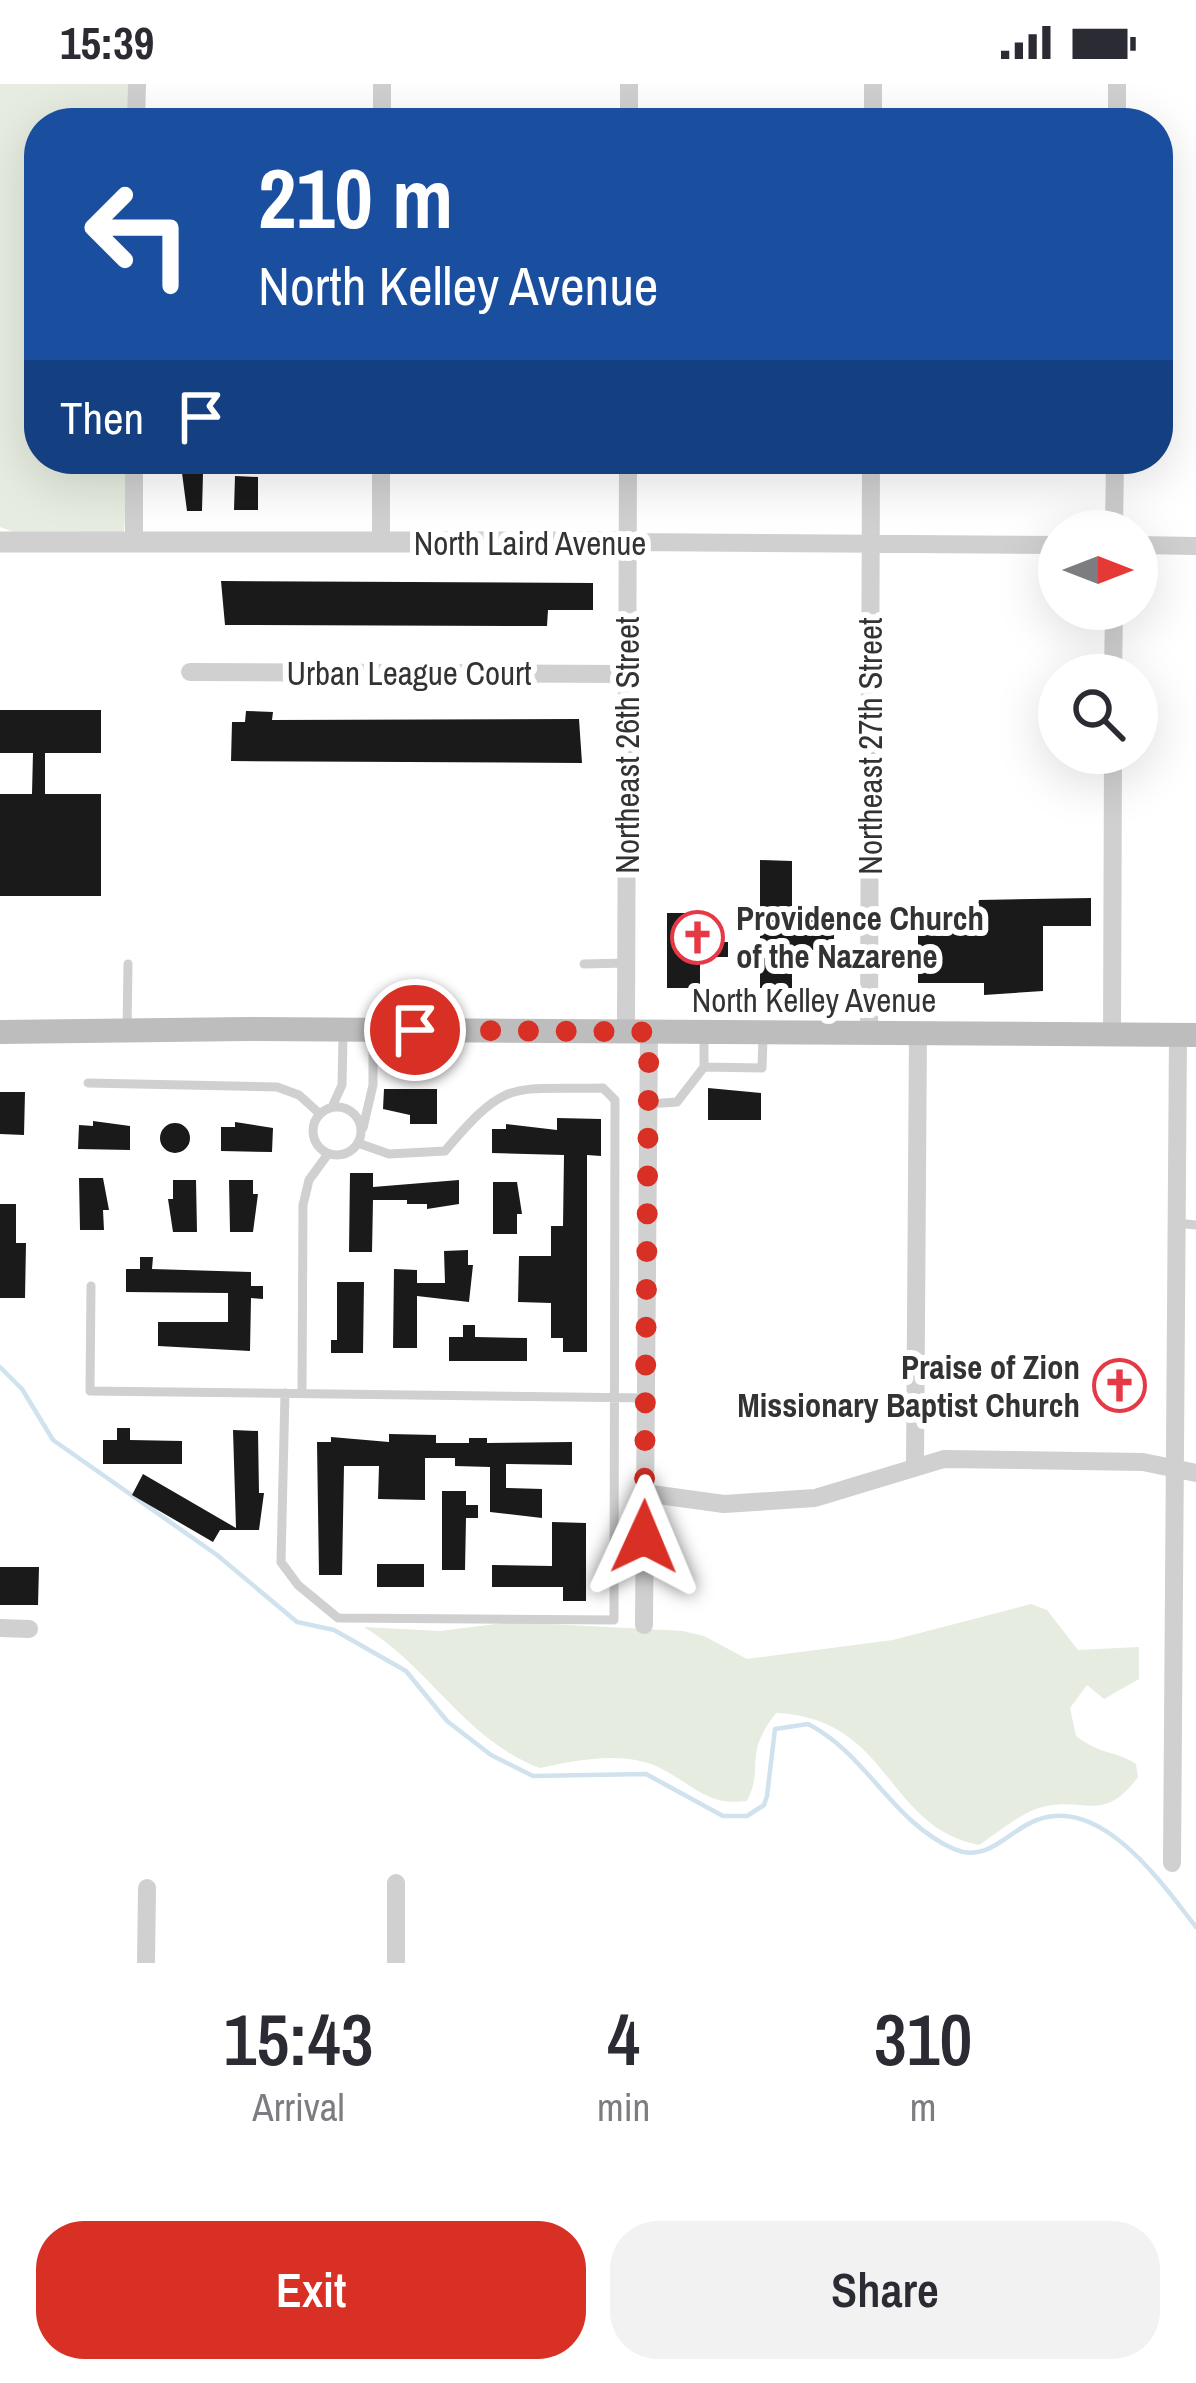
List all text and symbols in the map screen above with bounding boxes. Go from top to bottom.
text: 15:39 [60,12,154,73]
text: 210 m [258,141,453,254]
icon: left [60,156,216,312]
text: North Kelley Avenue [258,249,658,322]
icon: arrive [168,384,234,450]
text: Then [60,387,144,448]
north arrow [1038,510,1158,630]
map controls [1038,510,1158,774]
street label: North Laird Avenue [414,521,646,565]
street label: Northeast 26th Street [605,616,649,874]
street label: Northeast 27th Street [848,617,892,875]
street label: Urban League Court [286,651,532,695]
button: search [1038,654,1158,774]
place label: Providence Church of the Nazarene [736,896,984,978]
church icon: Providence Church of the Nazarene [669,909,725,965]
street label: North Kelley Avenue [692,978,936,1022]
pin [364,979,466,1081]
icon: arrive [382,997,448,1063]
place label: Praise of Zion Missionary Baptist Church [737,1345,1080,1427]
church icon: Praise of Zion Missionary Baptist Church [1091,1358,1147,1414]
position arrow [581,1474,707,1600]
text: 15:43 [224,1990,373,2087]
text: 4 [607,1990,640,2087]
text: 310 [874,1990,972,2087]
text: Arrival [252,2081,345,2133]
text: min [597,2081,650,2133]
text: m [910,2081,936,2133]
button: Exit [36,2221,586,2359]
button: Share [610,2221,1160,2359]

